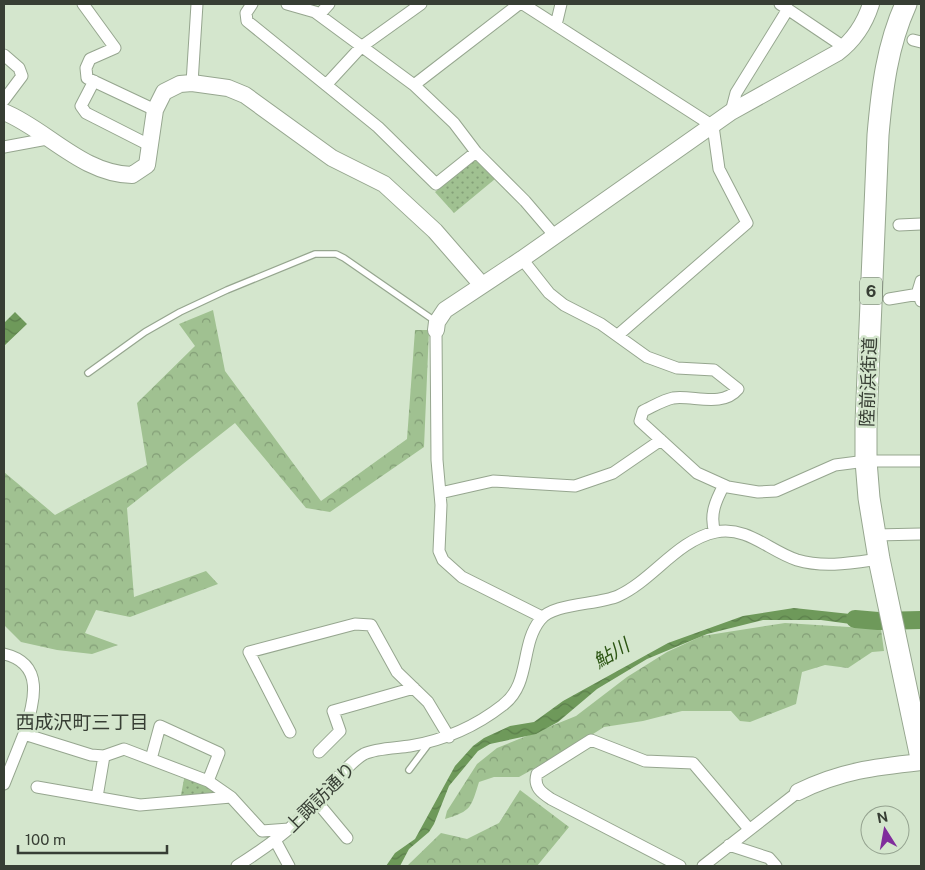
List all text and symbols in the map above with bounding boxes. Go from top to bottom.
road number: 6 [860,278,882,304]
street label: 陸前浜街道 [856,337,880,427]
water label: 鮎川 [589,633,635,672]
district label: 西成沢町三丁目 [15,711,149,733]
street label: 上諏訪通り [281,758,359,836]
north arrow [860,805,910,855]
text: N [876,808,889,826]
scale bar [18,822,166,854]
text: 100 m [25,831,66,848]

